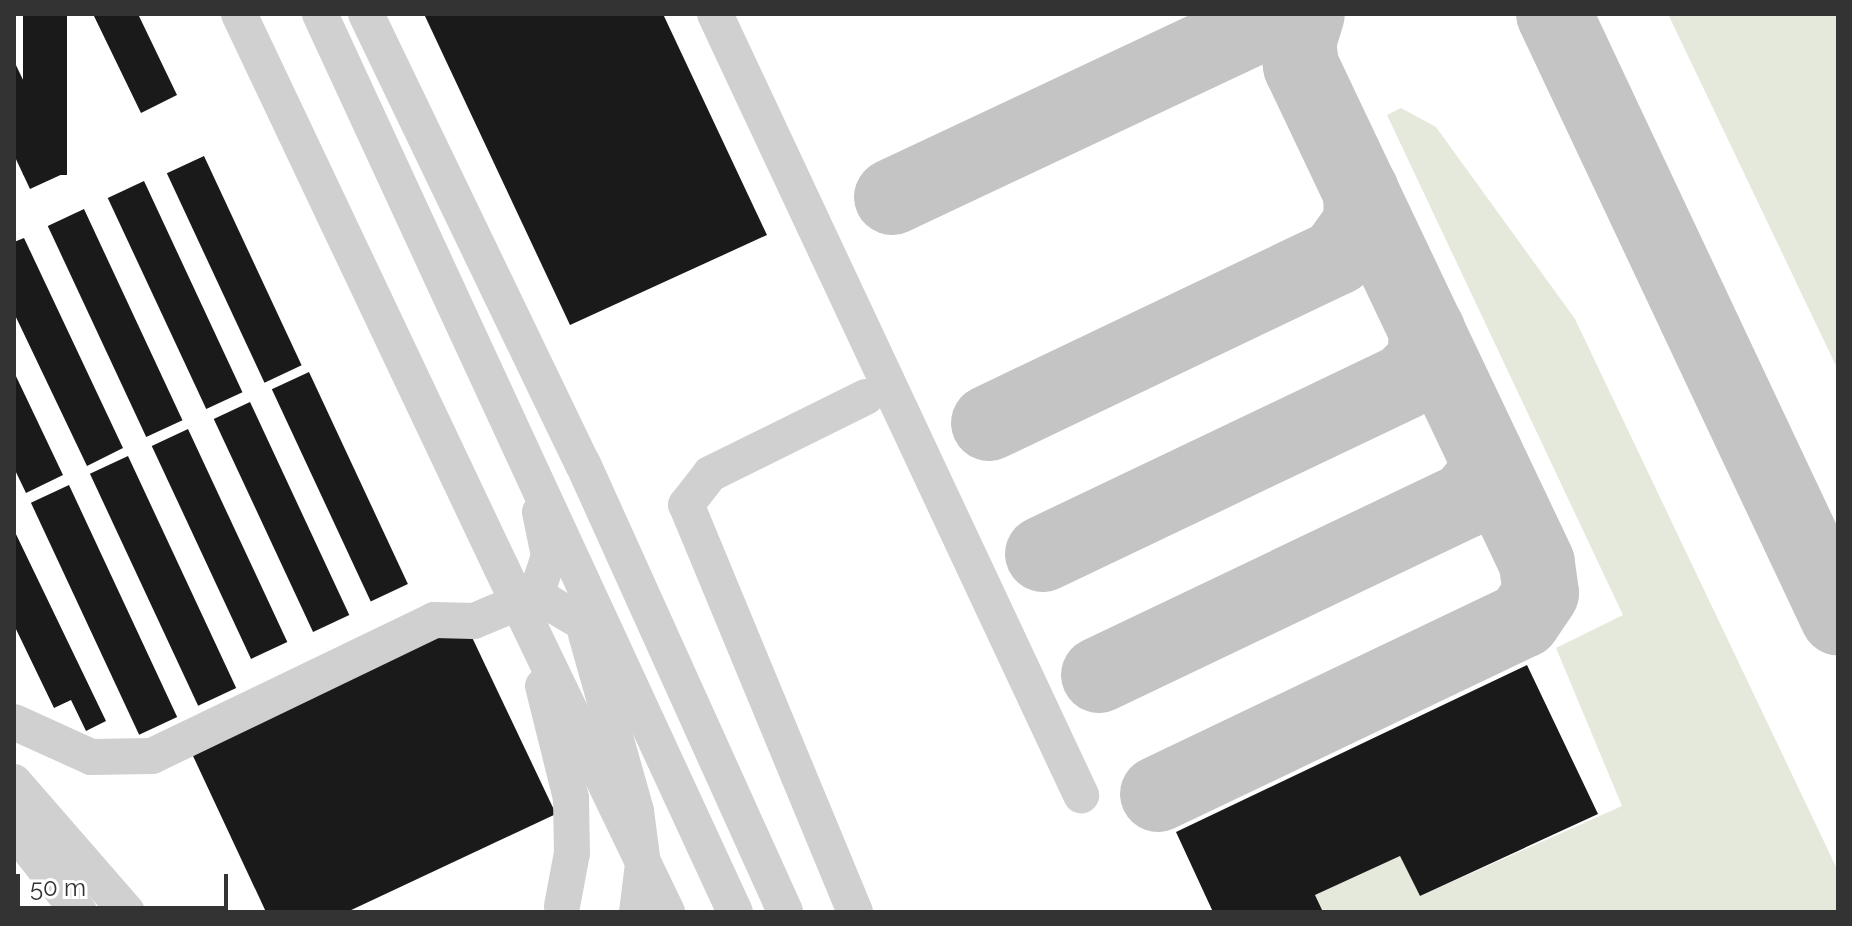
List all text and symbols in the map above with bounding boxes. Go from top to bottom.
scale bar [20,858,232,908]
text: 50 m [30,873,86,902]

